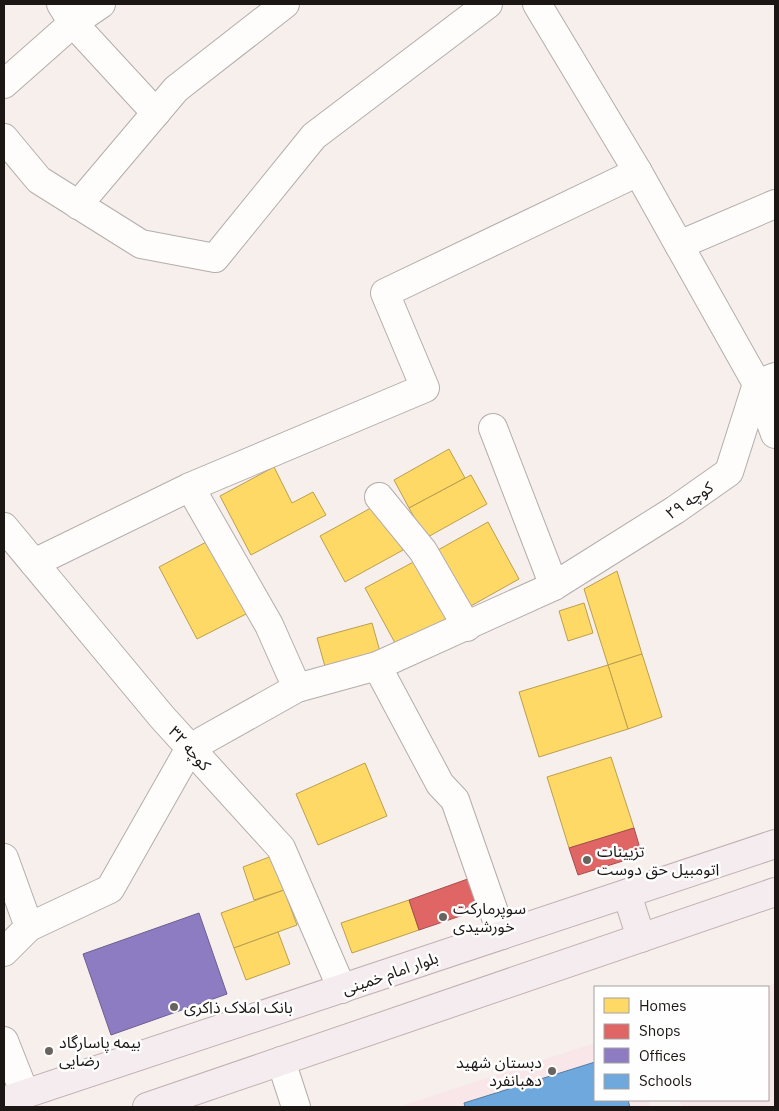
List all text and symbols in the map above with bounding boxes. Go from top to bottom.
street label: کوچه ۲۹ [661,477,718,524]
street label: کوچه ۳۲ [164,721,216,776]
place label: تزیینات اتومبیل حق دوست [597,841,719,880]
marker: تزیینات اتومبیل حق دوست [581,854,593,866]
place label: سوپرمارکت خورشیدی [453,898,526,936]
marker: سوپرمارکت خورشیدی [437,911,449,923]
street label: بلوار امام خمینی [339,947,442,1002]
legend [594,986,769,1101]
text: Homes [639,996,687,1015]
place label: بانک املاک ذاکری [184,997,293,1017]
marker: بانک املاک ذاکری [168,1001,180,1013]
text: Shops [639,1021,681,1040]
place label: بیمه پاسارگاد رضایی [59,1032,141,1070]
marker: بیمه پاسارگاد رضایی [43,1045,55,1057]
text: Offices [639,1046,686,1065]
place label: دبستان شهید دهبانفرد [456,1052,542,1090]
marker: دبستان شهید دهبانفرد [546,1065,558,1077]
text: Schools [639,1071,692,1090]

